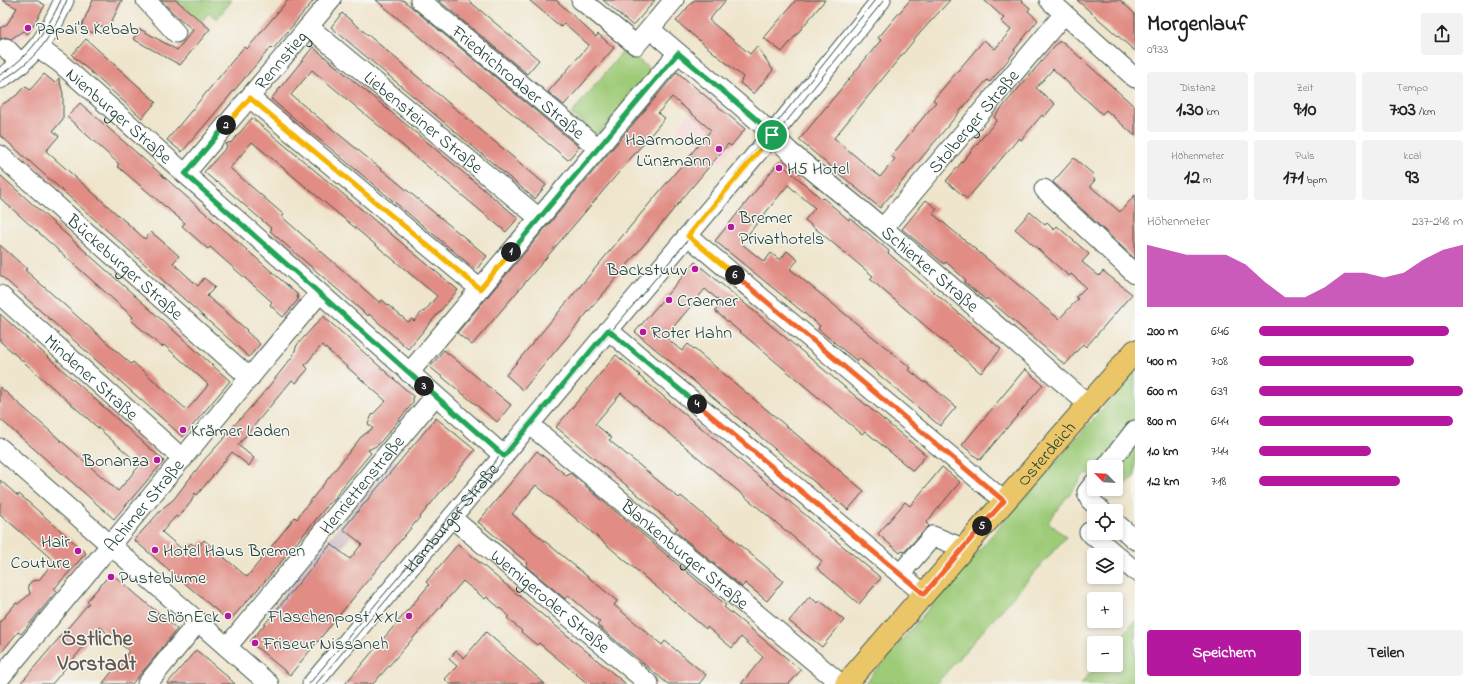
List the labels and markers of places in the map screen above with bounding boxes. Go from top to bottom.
place label: Papai's Kebab [36,17,139,43]
marker: Papai's Kebab [23,23,33,33]
pin: 2 [216,115,236,135]
pin [755,118,789,152]
place label: Haarmoden Lünzmann [625,128,711,175]
marker: Haarmoden Lünzmann [714,144,724,154]
place label: H5 Hotel [787,157,849,183]
marker: H5 Hotel [774,163,784,173]
place label: Bremer Privathotels [738,206,824,253]
marker: Bremer Privathotels [726,222,736,232]
pin: 1 [501,242,521,262]
place label: Backstuuv [606,258,687,284]
marker: Backstuuv [690,264,700,274]
pin: 6 [725,265,745,285]
place label: Craemer [677,289,738,315]
marker: Craemer [664,295,674,305]
place label: Roter Hahn [651,321,732,347]
marker: Roter Hahn [638,327,648,337]
pin: 3 [414,376,434,396]
pin: 4 [687,394,707,414]
place label: Krämer Laden [191,419,290,445]
marker: Krämer Laden [178,425,188,435]
place label: Bonanza [82,449,149,475]
marker: Bonanza [152,455,162,465]
pin: 5 [972,516,992,536]
place label: Hair Couture [11,530,71,577]
place label: Hotel Haus Bremen [163,539,305,565]
marker: Hotel Haus Bremen [150,545,160,555]
marker: Hair Couture [73,546,83,556]
place label: Pusteblume [119,566,207,592]
marker: Pusteblume [106,572,116,582]
place label: SchönEck [147,605,220,631]
place label: Flaschenpost XXL [267,605,401,631]
marker: SchönEck [223,611,233,621]
marker: Flaschenpost XXL [404,611,414,621]
place label: Friseur Nissaneh [262,632,389,658]
marker: Friseur Nissaneh [250,638,260,648]

